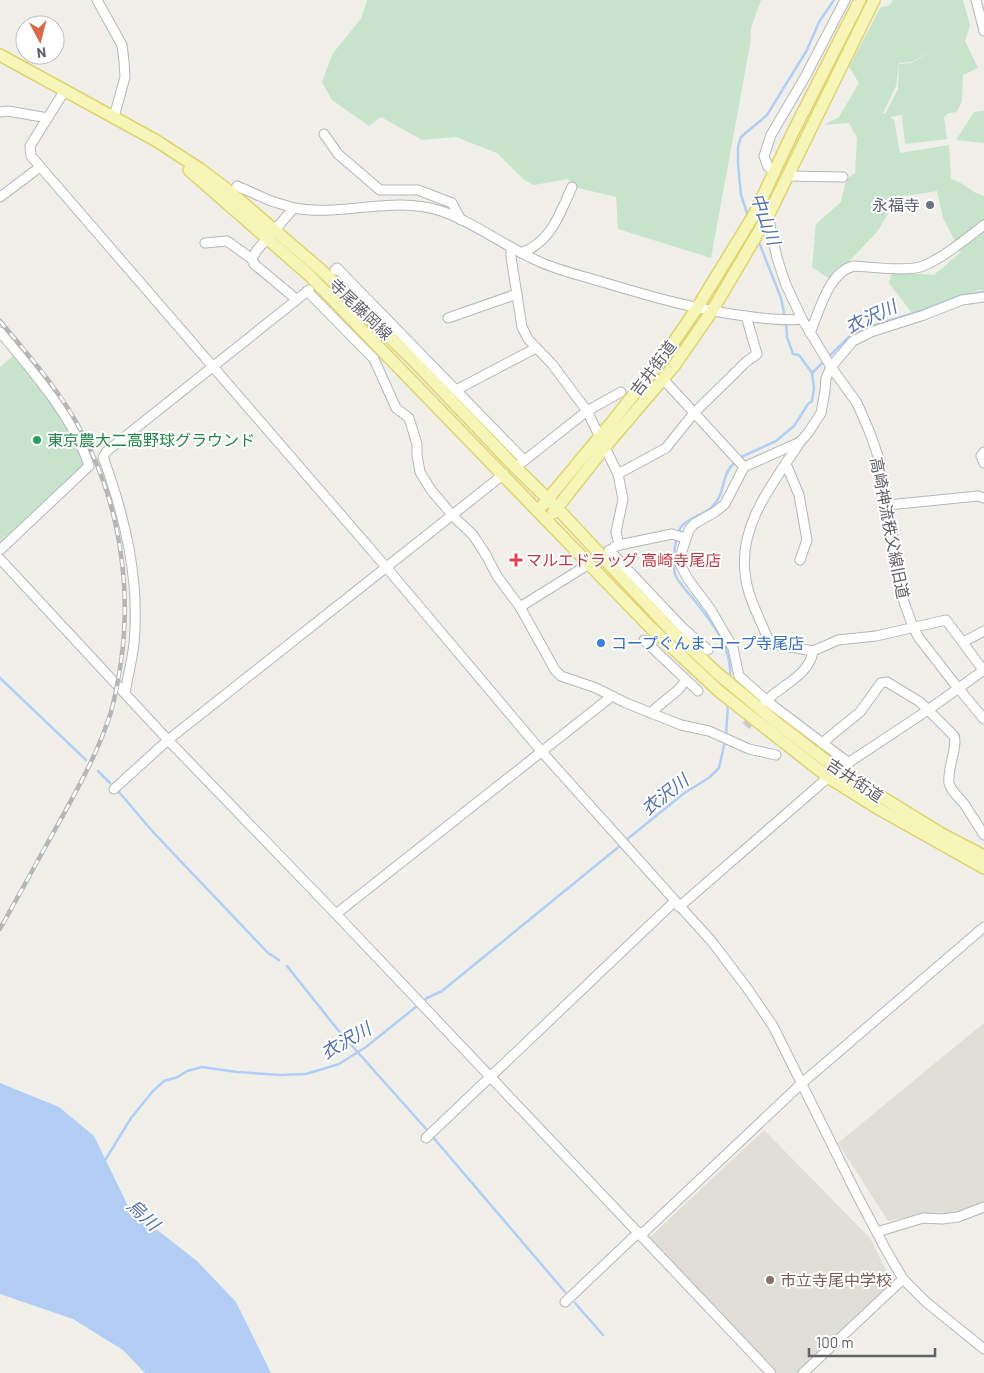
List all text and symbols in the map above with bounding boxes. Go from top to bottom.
north arrow [15,15,65,65]
text: N [36,44,47,62]
water label: 中山川 [746,190,786,250]
place label: 永福寺 [872,195,920,214]
marker: 永福寺 [924,199,936,211]
street label: 寺尾藤岡線 [326,274,397,343]
water label: 衣沢川 [841,294,902,337]
street label: 吉井街道 [626,336,679,399]
place label: 東京農大二高野球グラウンド [47,430,255,449]
marker: 東京農大二高野球グラウンド [31,434,43,446]
street label: 高崎神流秩父線旧道 [867,455,914,600]
place label: マルエドラッグ 高崎寺尾店 [526,550,721,569]
marker: マルエドラッグ 高崎寺尾店 [510,554,522,566]
place label: コープぐんま コープ寺尾店 [611,633,804,652]
marker: コープぐんま コープ寺尾店 [595,637,607,649]
street label: 吉井街道 [823,754,887,805]
water label: 衣沢川 [636,768,694,820]
water label: 衣沢川 [317,1016,376,1063]
water label: 烏川 [123,1194,166,1236]
place label: 市立寺尾中学校 [780,1270,892,1289]
marker: 市立寺尾中学校 [764,1274,776,1286]
scale bar [809,1326,935,1358]
text: 100 m [816,1333,854,1351]

